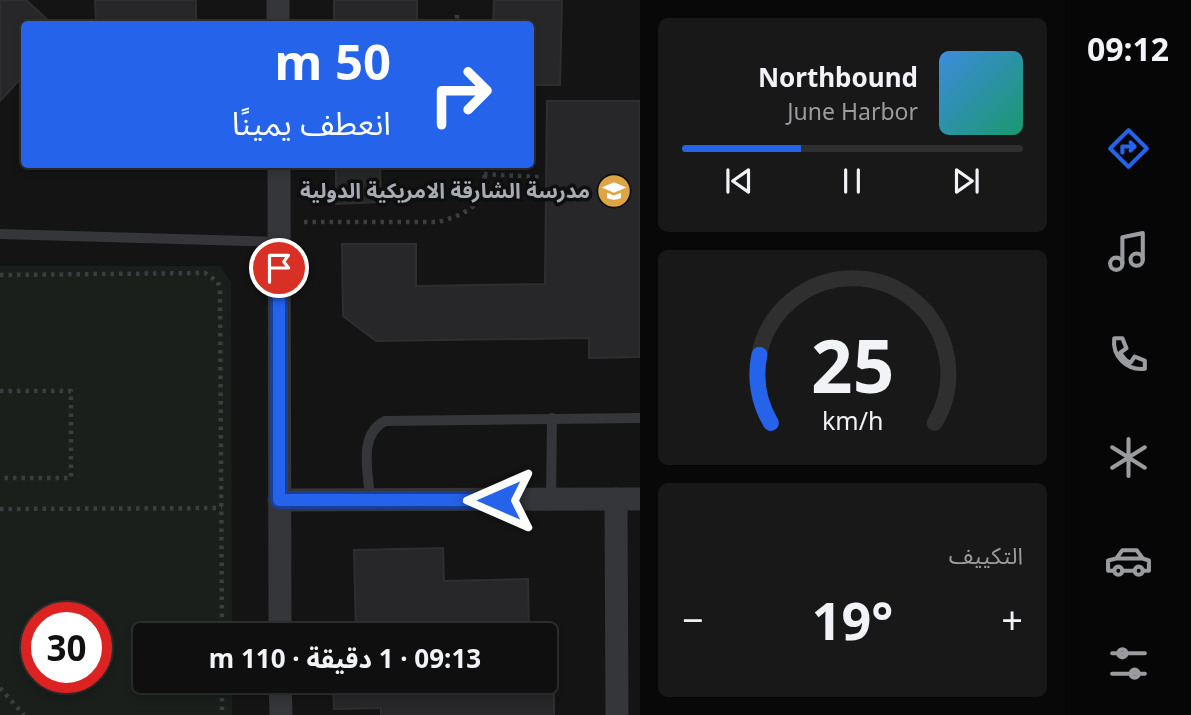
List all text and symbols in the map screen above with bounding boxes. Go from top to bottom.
text: 09:12 [1087,27,1169,70]
text: 50 m [274,28,391,94]
icon: right [415,49,506,140]
text: Northbound [758,59,918,95]
text: June Harbor [787,95,918,127]
text: انعطف يمينًا [232,101,391,144]
icon: directions [1104,124,1153,173]
icon: previous [720,162,758,200]
icon: pause [833,162,871,200]
icon: next [947,162,985,200]
school or university icon: مدرسة الشارقة الامريكية الدولية [595,172,633,210]
place label: مدرسة الشارقة الامريكية الدولية [300,176,590,204]
icon: music [1104,227,1153,276]
pin [249,238,309,298]
icon: arrive [260,249,298,287]
text: 25 [811,316,894,415]
icon: phone [1104,330,1153,379]
text: km/h [822,403,883,437]
icon: climate [1104,433,1153,482]
position arrow [462,463,536,537]
icon: car [1104,536,1153,585]
text: التكييف [949,539,1023,571]
text: 19° [812,584,893,655]
text: − [682,593,704,645]
text: + [1001,593,1023,645]
speed limit sign: 30 [21,602,112,693]
icon: filters [1104,639,1153,688]
text: 09:13 · 1 دقيقة · 110 m [209,640,481,676]

